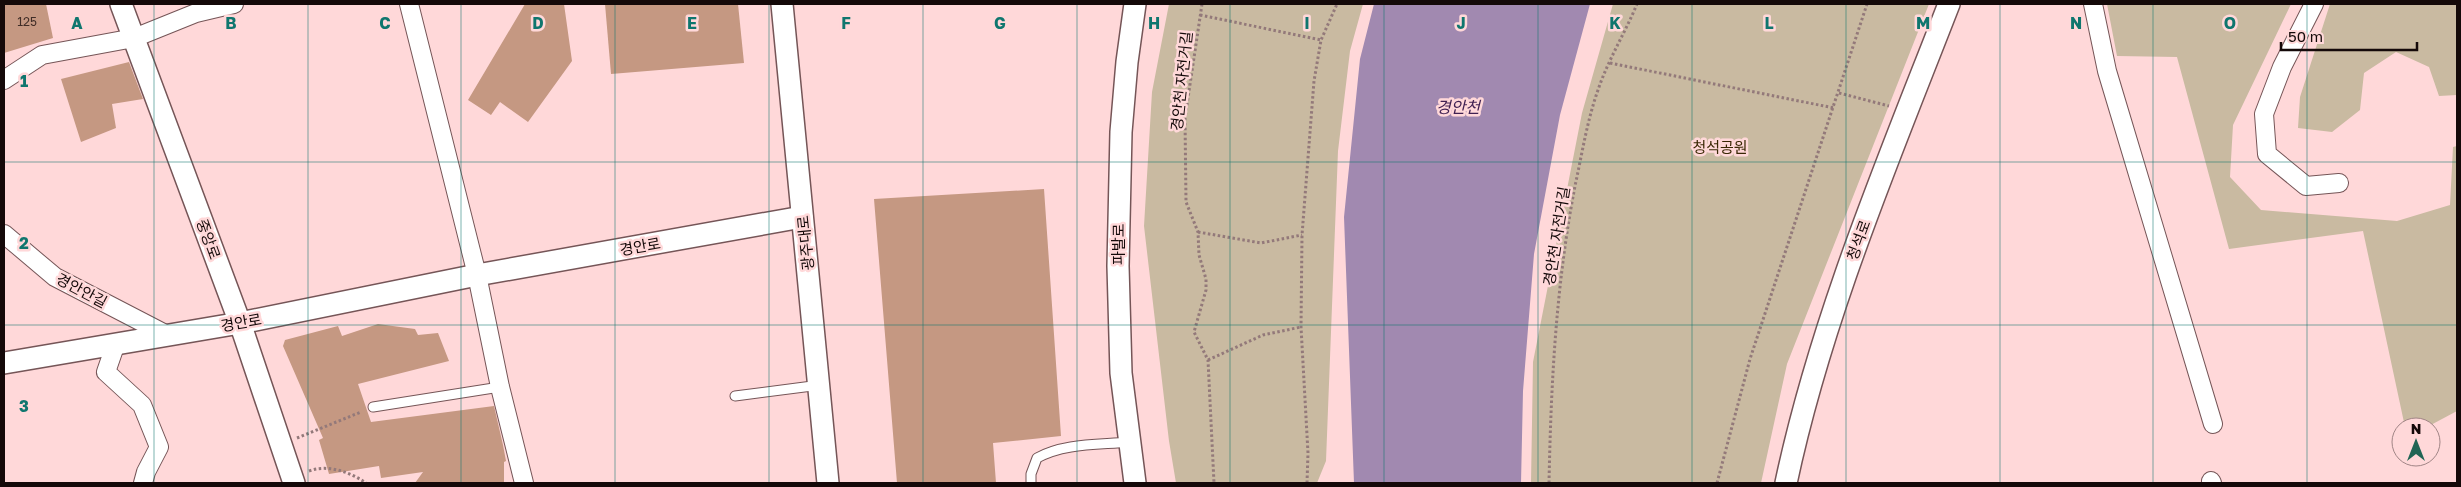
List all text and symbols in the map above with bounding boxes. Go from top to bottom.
text: A [71,13,83,33]
text: B [225,13,237,33]
text: C [379,13,391,33]
text: D [532,13,544,33]
text: E [687,13,697,33]
text: F [841,13,851,33]
text: G [994,13,1006,33]
text: H [1148,13,1160,33]
text: I [1304,13,1310,33]
text: J [1456,13,1466,33]
text: K [1609,13,1621,33]
text: L [1764,13,1774,33]
text: M [1916,13,1930,33]
text: N [2070,13,2082,33]
text: O [2224,13,2236,33]
house number: 125 [17,14,37,29]
scale bar [2281,20,2417,52]
text: 50 m [2288,27,2323,45]
street label: 경안천 자전거길 [1167,30,1195,132]
text: 1 [20,71,28,91]
water label: 경안천 [1436,97,1482,117]
park label: 청석공원 [1692,138,1748,156]
street label: 경안천 자전거길 [1539,185,1573,287]
street label: 광주대로 [793,215,817,271]
street label: 중앙로 [193,216,225,262]
street label: 청석로 [1842,217,1874,263]
street label: 파발로 [1109,223,1127,265]
text: 2 [19,233,29,253]
street label: 경안로 [618,234,662,258]
street label: 경안안길 [53,269,111,311]
street label: 경안로 [219,310,263,334]
text: 3 [19,396,29,416]
north arrow [2391,417,2441,467]
text: N [2411,420,2421,437]

